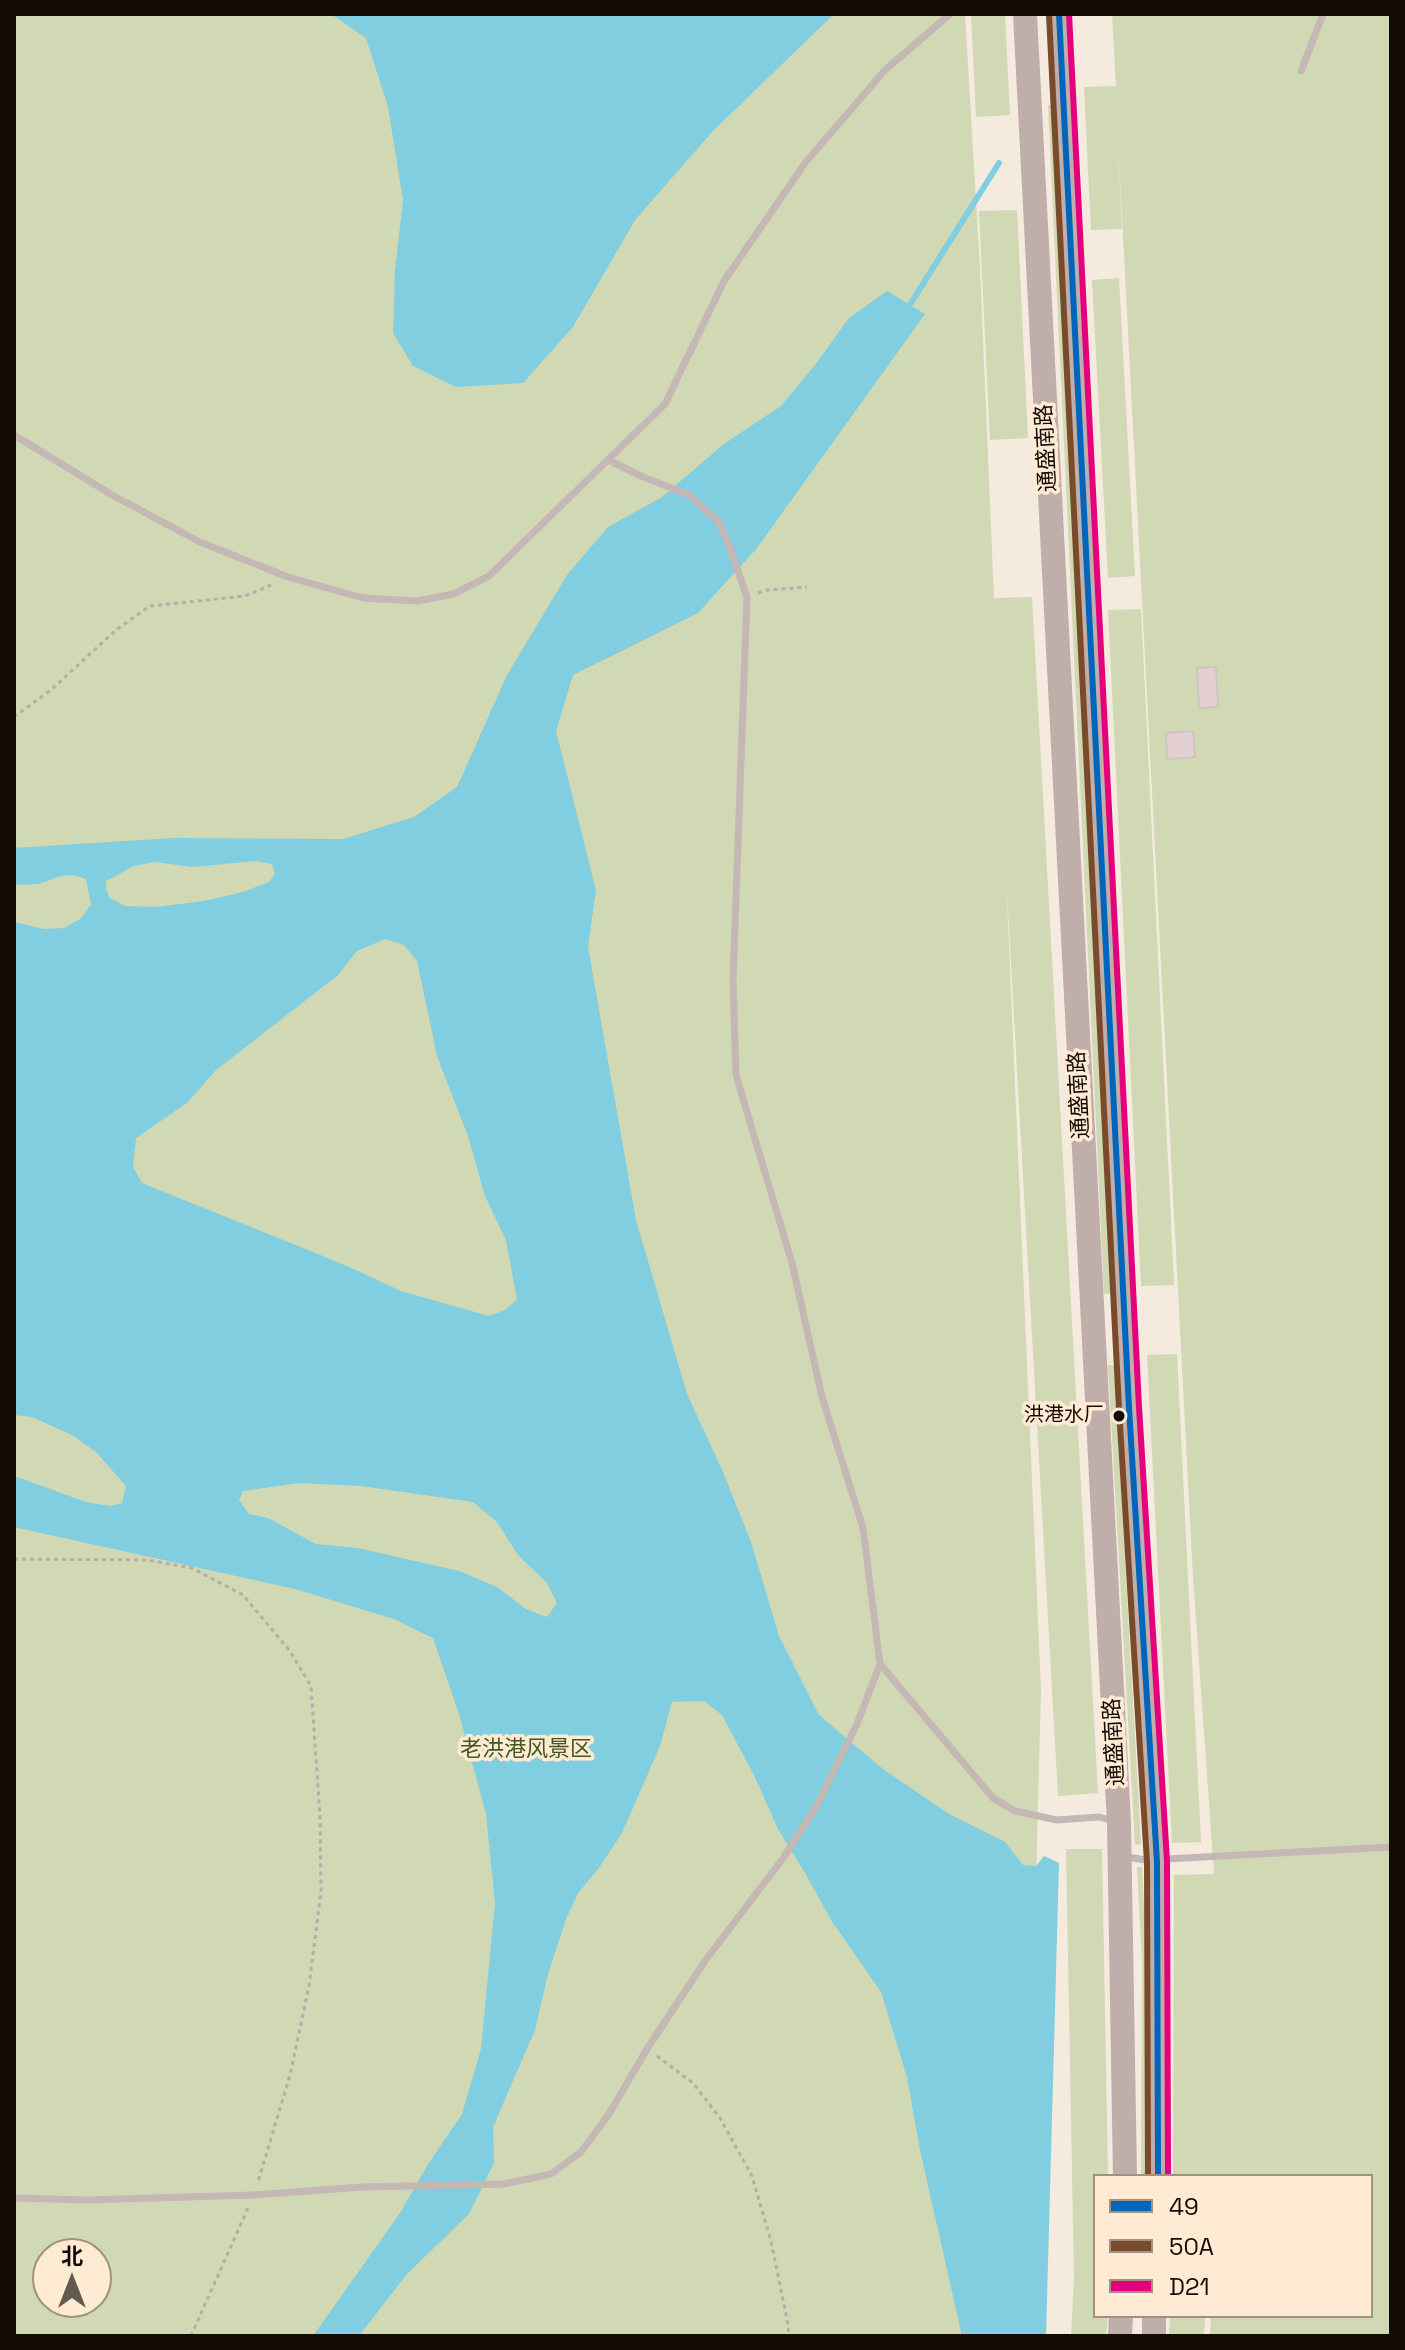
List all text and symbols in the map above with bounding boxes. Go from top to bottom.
street label: 通盛南路 [1032,403,1062,493]
street label: 通盛南路 [1065,1050,1095,1140]
place label: 洪港水厂 [1024,1404,1104,1428]
marker: 洪港水厂 [1111,1408,1127,1424]
street label: 通盛南路 [1100,1697,1130,1787]
park label: 老洪港风景区 [460,1737,592,1763]
legend [1093,2174,1373,2318]
text: 49 [1169,2191,1199,2222]
text: 50A [1169,2231,1214,2262]
north arrow [32,2238,112,2318]
text: 北 [61,2242,83,2270]
text: D21 [1169,2271,1209,2302]

